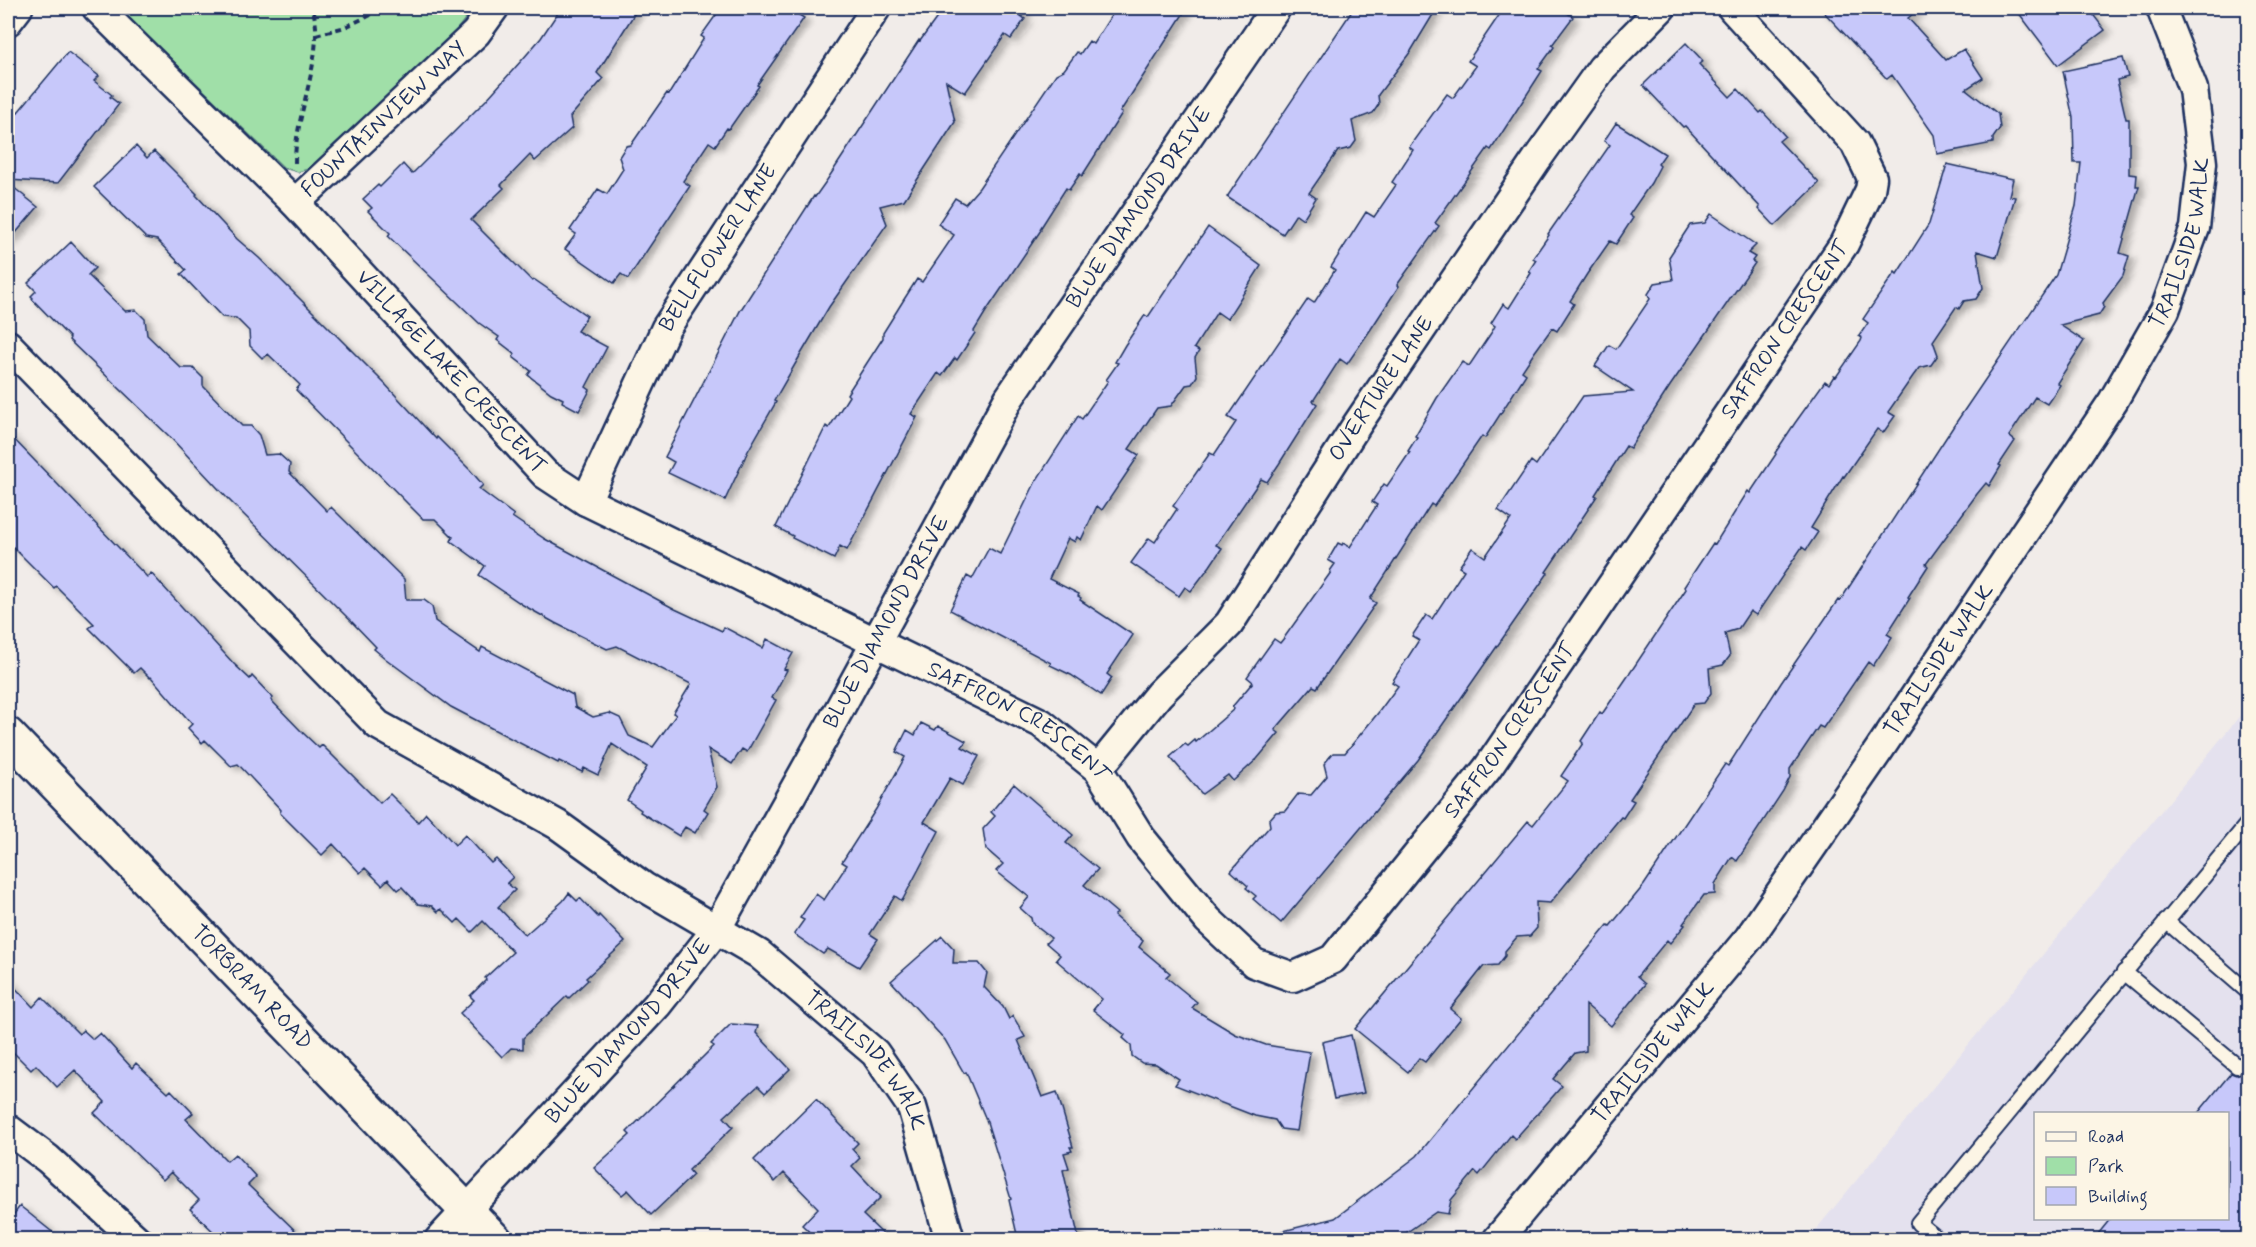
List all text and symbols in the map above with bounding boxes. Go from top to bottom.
street label: FOUNTAINVIEW WAY [295,35,473,204]
street label: BLUE DIAMOND DRIVE [1060,101,1218,314]
street label: TRAILSIDE WALK [2143,156,2217,334]
street label: BELLFLOWER LANE [653,159,784,337]
street label: SAFFRON CRESCENT [1715,235,1857,425]
street label: VILLAGE LAKE CRESCENT [350,264,552,480]
street label: OVERTURE LANE [1323,311,1440,467]
street label: BLUE DIAMOND DRIVE [817,511,956,734]
street label: TRAILSIDE WALK [1878,578,2000,742]
street label: SAFFRON CRESCENT [1438,636,1583,825]
street label: SAFFRON CRESCENT [923,656,1117,787]
street label: TORBRAM ROAD [185,919,319,1056]
street label: BLUE DIAMOND DRIVE [539,933,718,1130]
street label: TRAILSIDE WALK [1586,975,1721,1130]
street label: TRAILSIDE WALK [798,985,932,1134]
legend [2034,1112,2229,1220]
text: Road [2088,1125,2124,1149]
text: Park [2088,1155,2124,1179]
text: Building [2088,1185,2148,1211]

